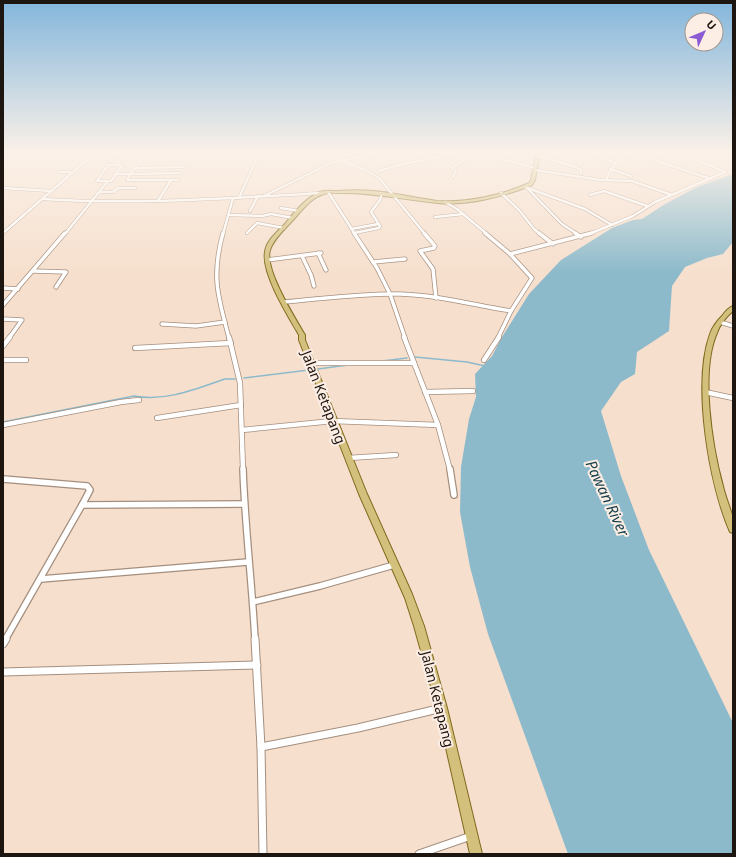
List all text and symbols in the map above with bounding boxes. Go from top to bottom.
north arrow [684,12,724,52]
text: U [703,17,720,33]
street label: Jalan Ketapang [297,346,351,446]
water label: Pawan River [582,457,635,540]
street label: Jalan Ketapang [416,647,459,749]

